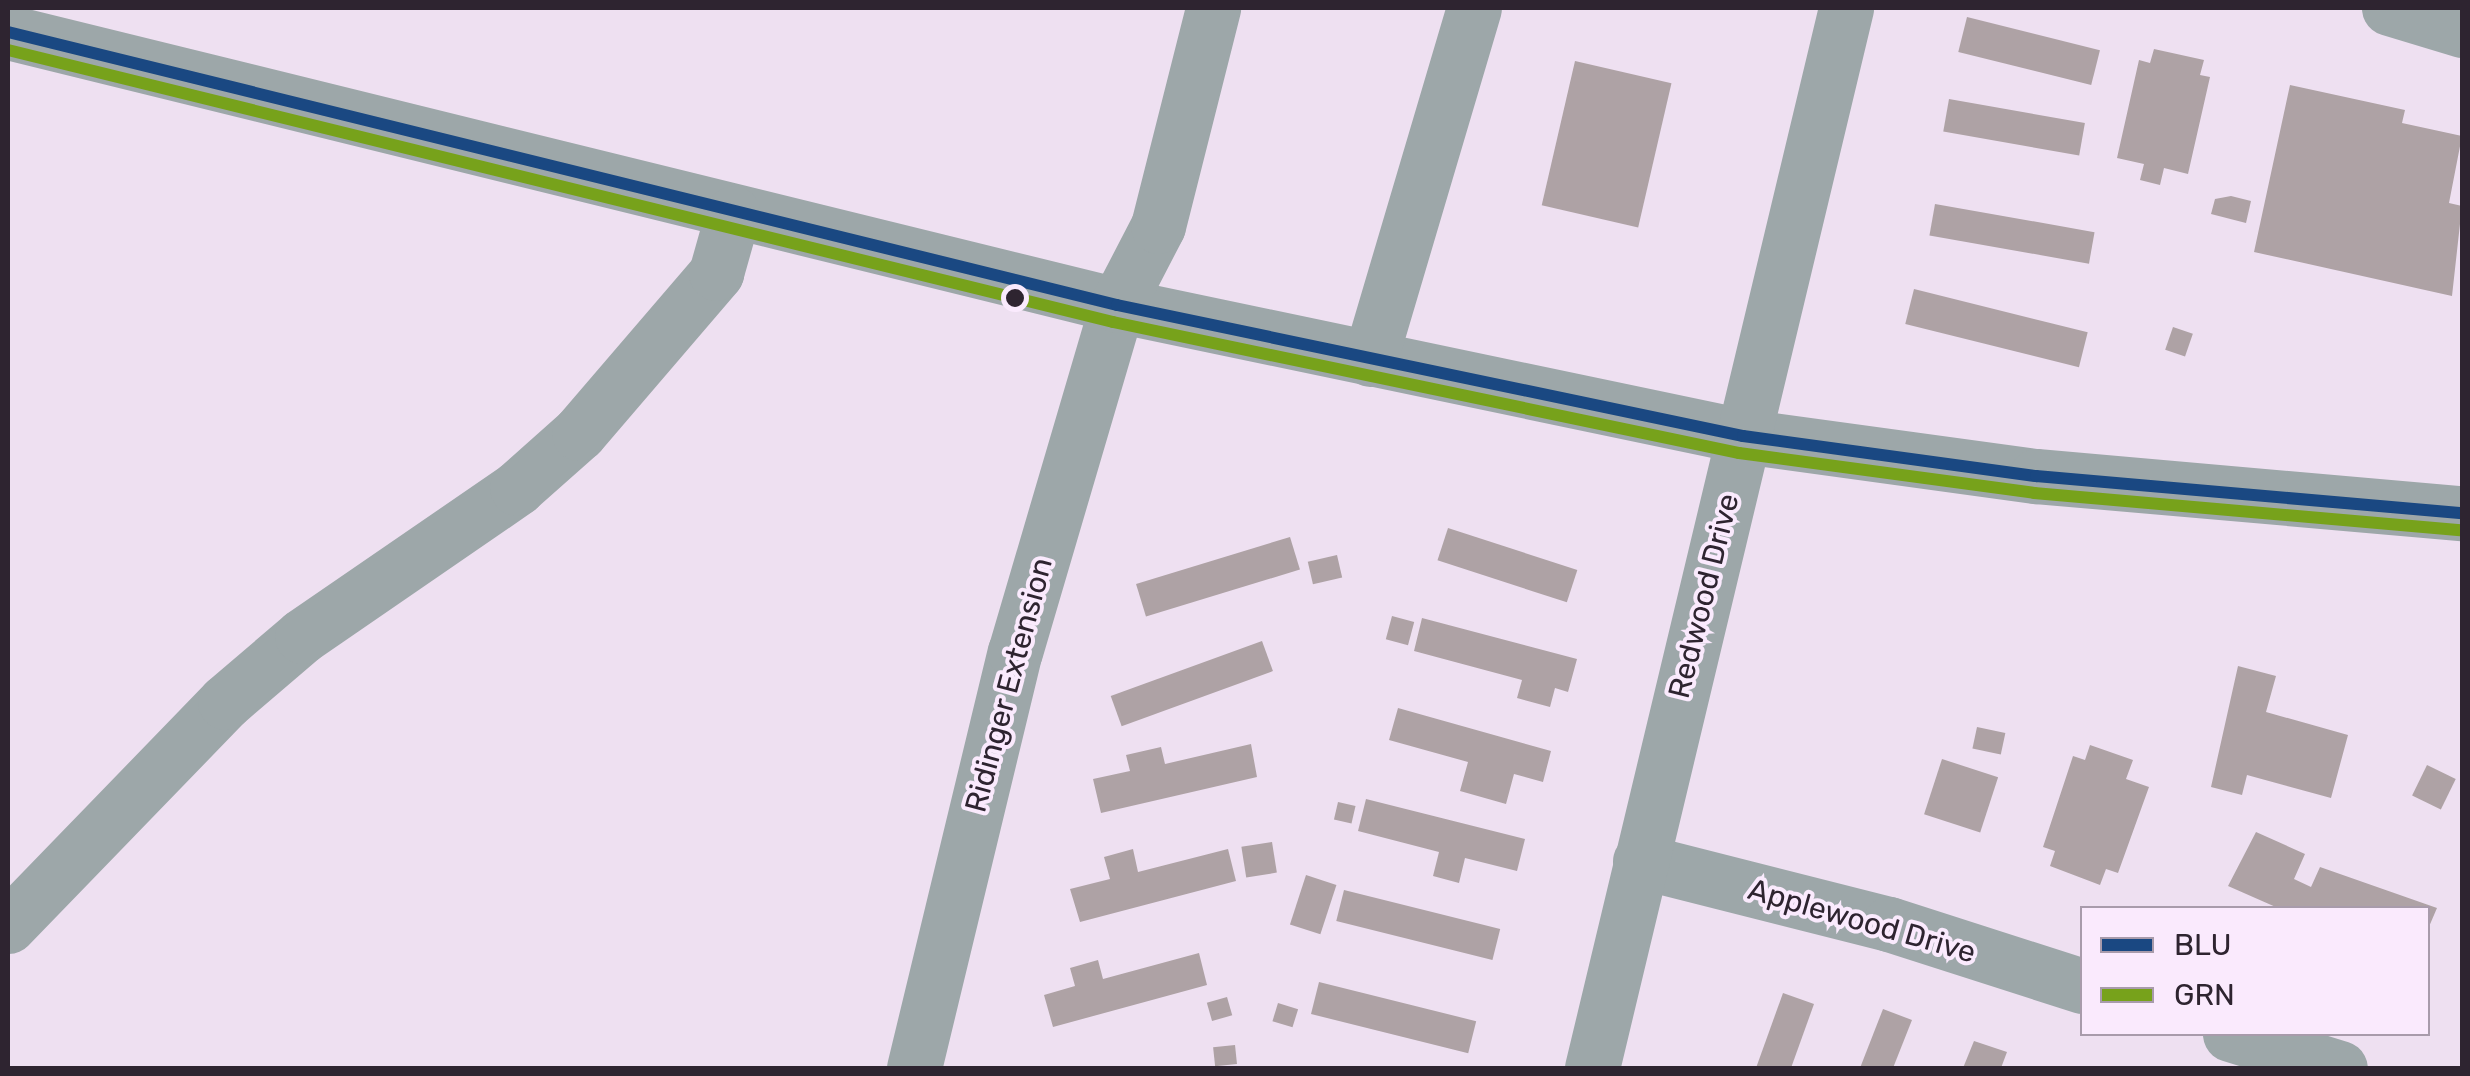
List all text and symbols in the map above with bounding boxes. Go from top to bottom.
unlabelled marker [1005,288,1025,308]
street label: Redwood Drive [1661,490,1747,702]
street label: Ridinger Extension [958,553,1060,817]
street label: Applewood Drive [1744,871,1980,971]
legend [2080,906,2430,1036]
text: BLU [2174,927,2231,963]
text: GRN [2174,977,2235,1013]

